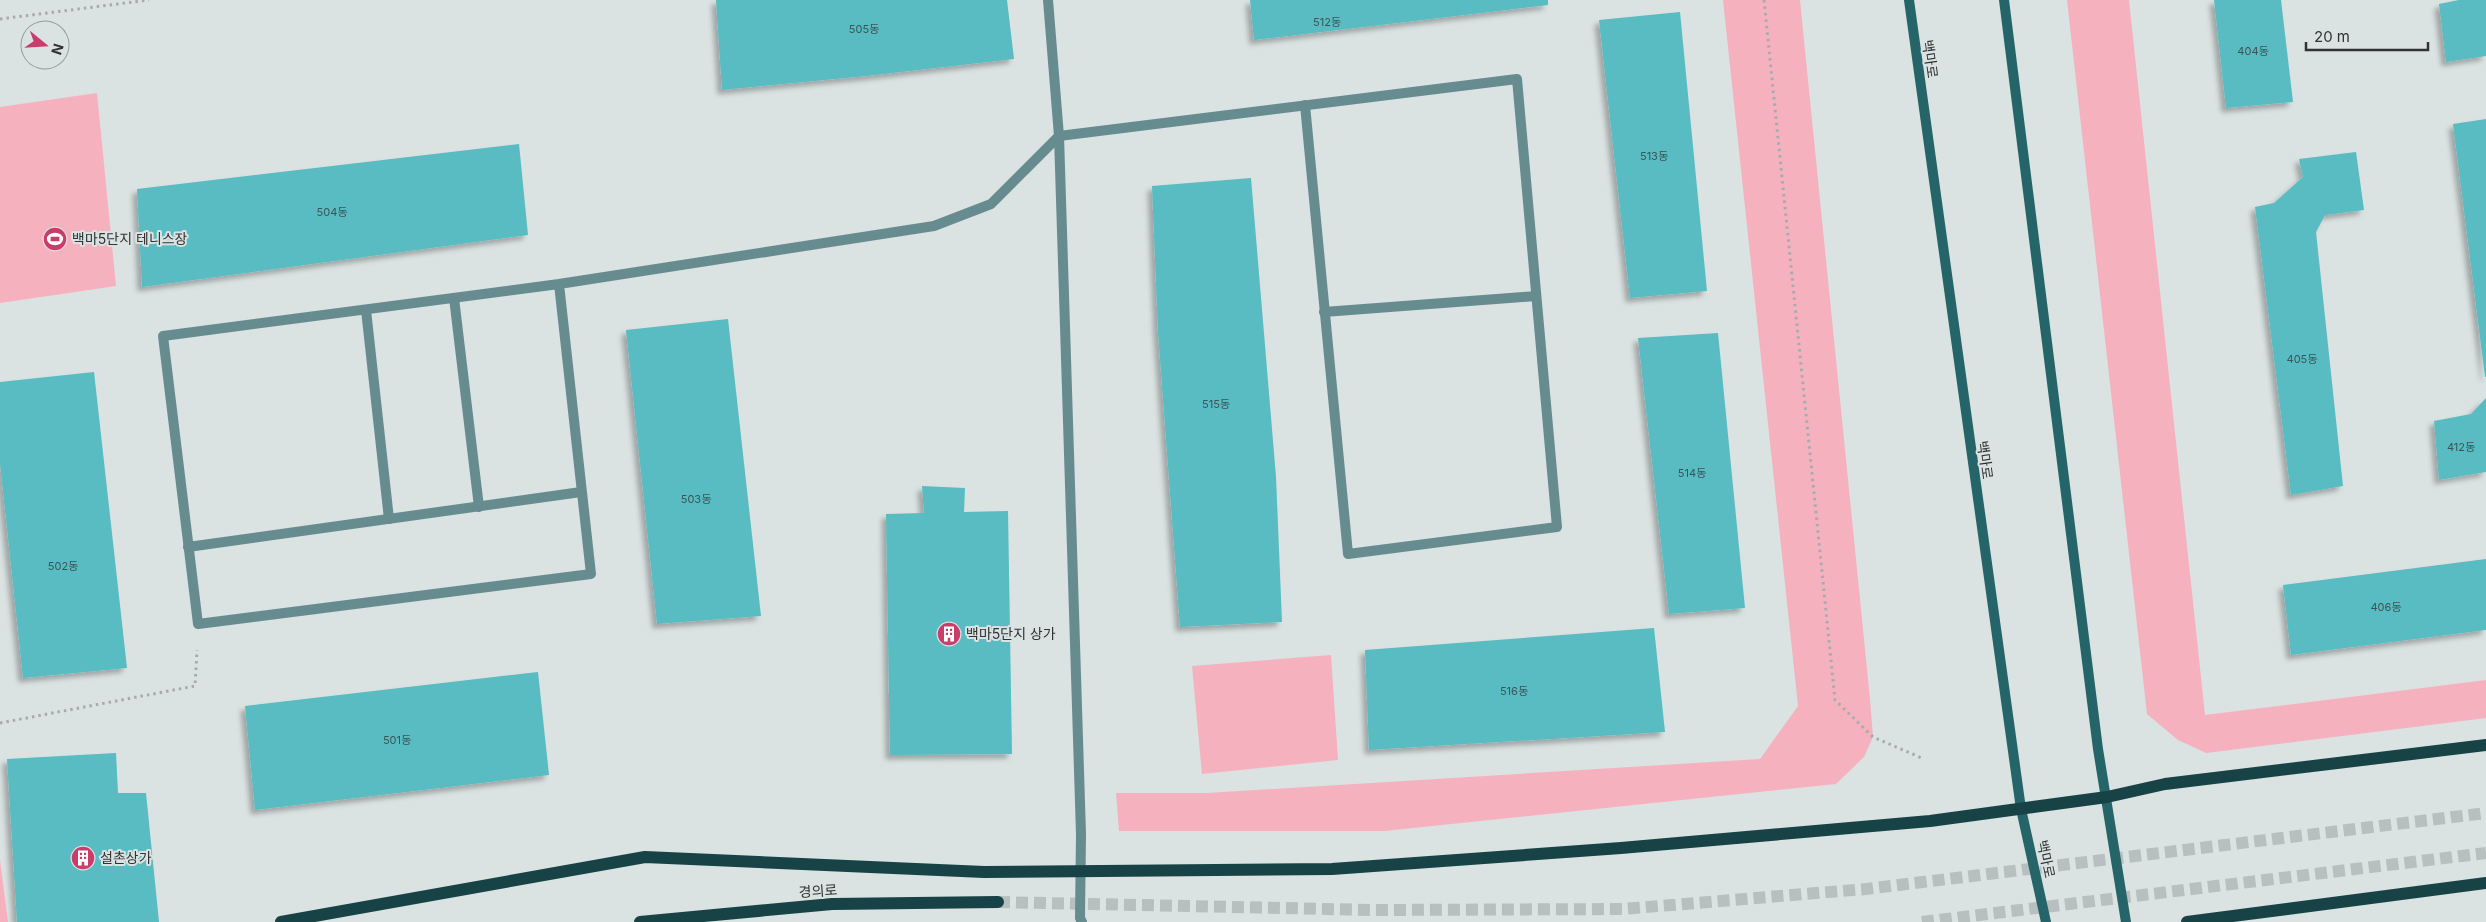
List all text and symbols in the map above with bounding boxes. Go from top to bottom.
house number: 512동 [1313,15,1341,29]
north arrow [20,20,70,70]
scale bar [2306,20,2428,52]
house number: 505동 [849,22,879,36]
text: 20 m [2314,27,2350,46]
street label: 백마로 [1919,39,1942,79]
text: N [48,41,68,57]
house number: 404동 [2237,44,2269,58]
house number: 513동 [1640,149,1668,163]
house number: 504동 [317,205,347,219]
sports icon: 백마5단지 테니스장 [42,226,68,252]
place label: 백마5단지 테니스장 [72,230,188,247]
house number: 405동 [2287,352,2317,366]
house number: 515동 [1202,397,1230,411]
street label: 백마로 [1974,440,1997,480]
house number: 412동 [2447,440,2475,454]
house number: 514동 [1678,466,1706,480]
house number: 503동 [681,492,711,506]
house number: 502동 [48,559,78,573]
house number: 406동 [2371,600,2402,614]
building icon: 백마5단지 상가 [936,621,962,647]
place label: 백마5단지 상가 [966,625,1056,642]
house number: 516동 [1500,684,1528,698]
house number: 501동 [383,733,411,747]
street label: 백마로 [2034,838,2059,880]
building icon: 설촌상가 [70,845,96,871]
place label: 설촌상가 [100,849,152,866]
street label: 경의로 [798,881,838,900]

